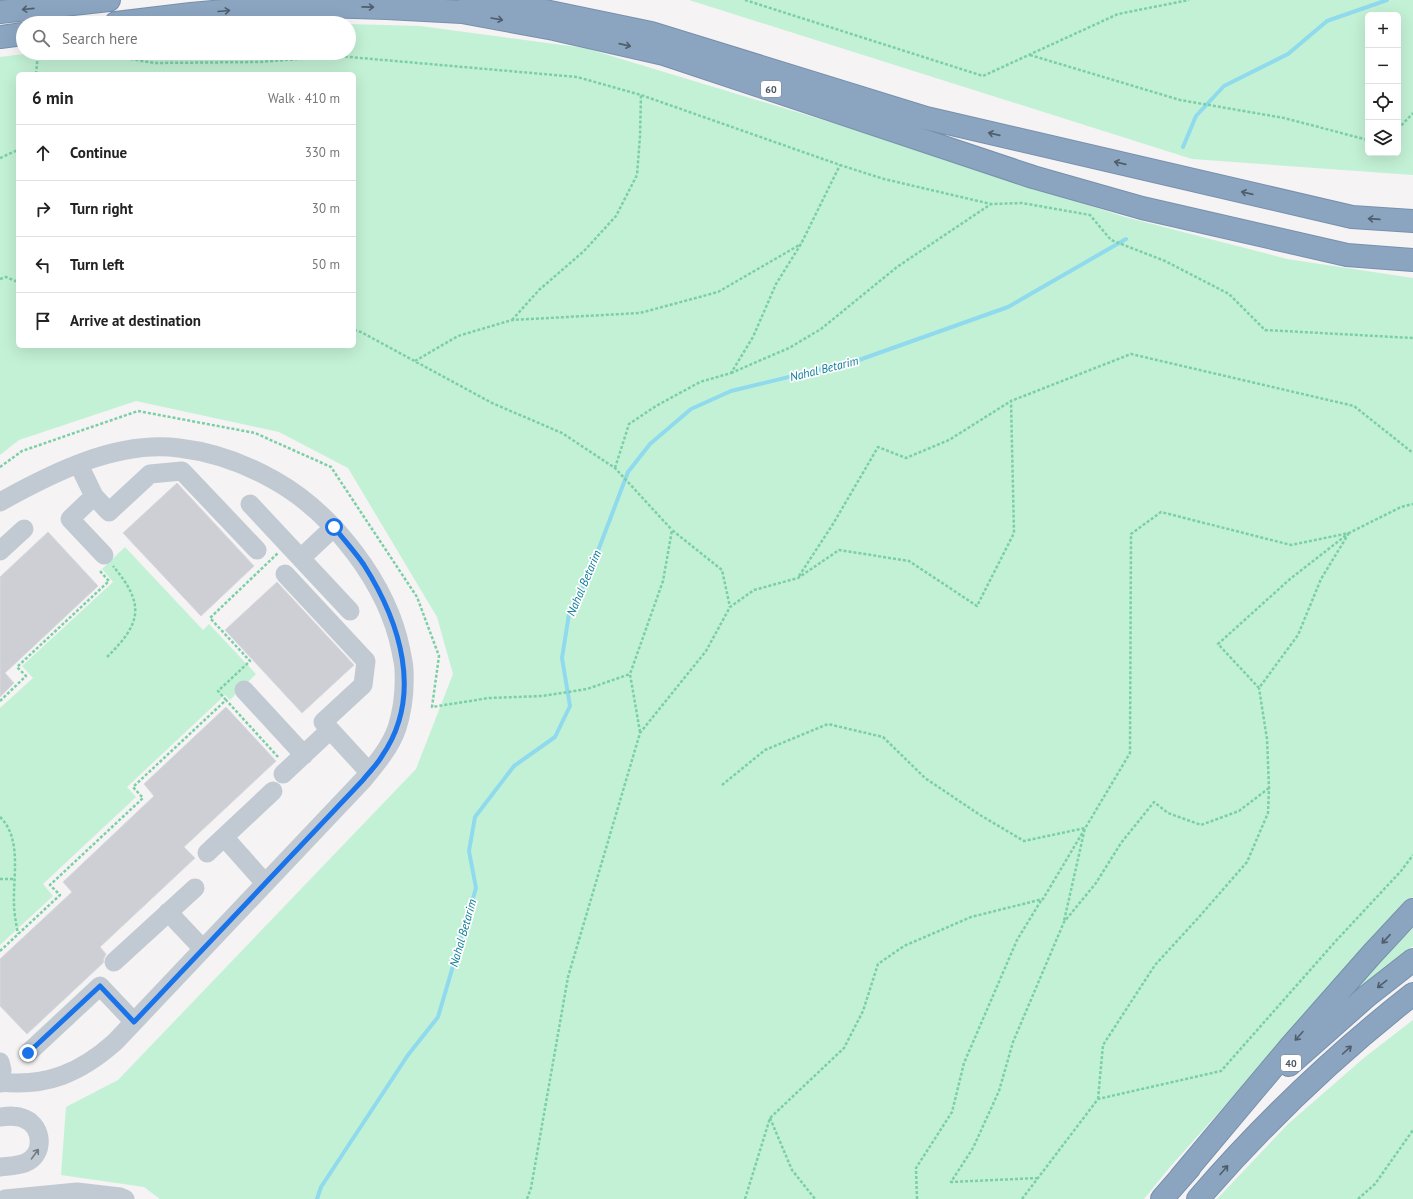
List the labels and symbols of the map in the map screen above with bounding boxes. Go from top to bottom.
one-way arrow [361,4,374,11]
one-way arrow [22,5,35,13]
one-way arrow [217,7,230,15]
one-way arrow [491,15,504,23]
one-way arrow [618,41,631,49]
road number: 60 [761,81,781,97]
one-way arrow [988,130,1001,137]
one-way arrow [1114,159,1127,167]
one-way arrow [1241,188,1254,196]
one-way arrow [1368,215,1381,222]
water label: Nahal Betarim [788,353,860,384]
route start [325,518,343,536]
water label: Nahal Betarim [563,548,604,618]
water label: Nahal Betarim [446,897,479,969]
one-way arrow [1381,934,1391,944]
one-way arrow [1377,980,1388,988]
one-way arrow [1295,1030,1304,1041]
route end [19,1044,37,1062]
one-way arrow [1342,1045,1352,1054]
road number: 40 [1281,1055,1301,1071]
one-way arrow [31,1148,39,1159]
one-way arrow [1219,1164,1228,1175]

